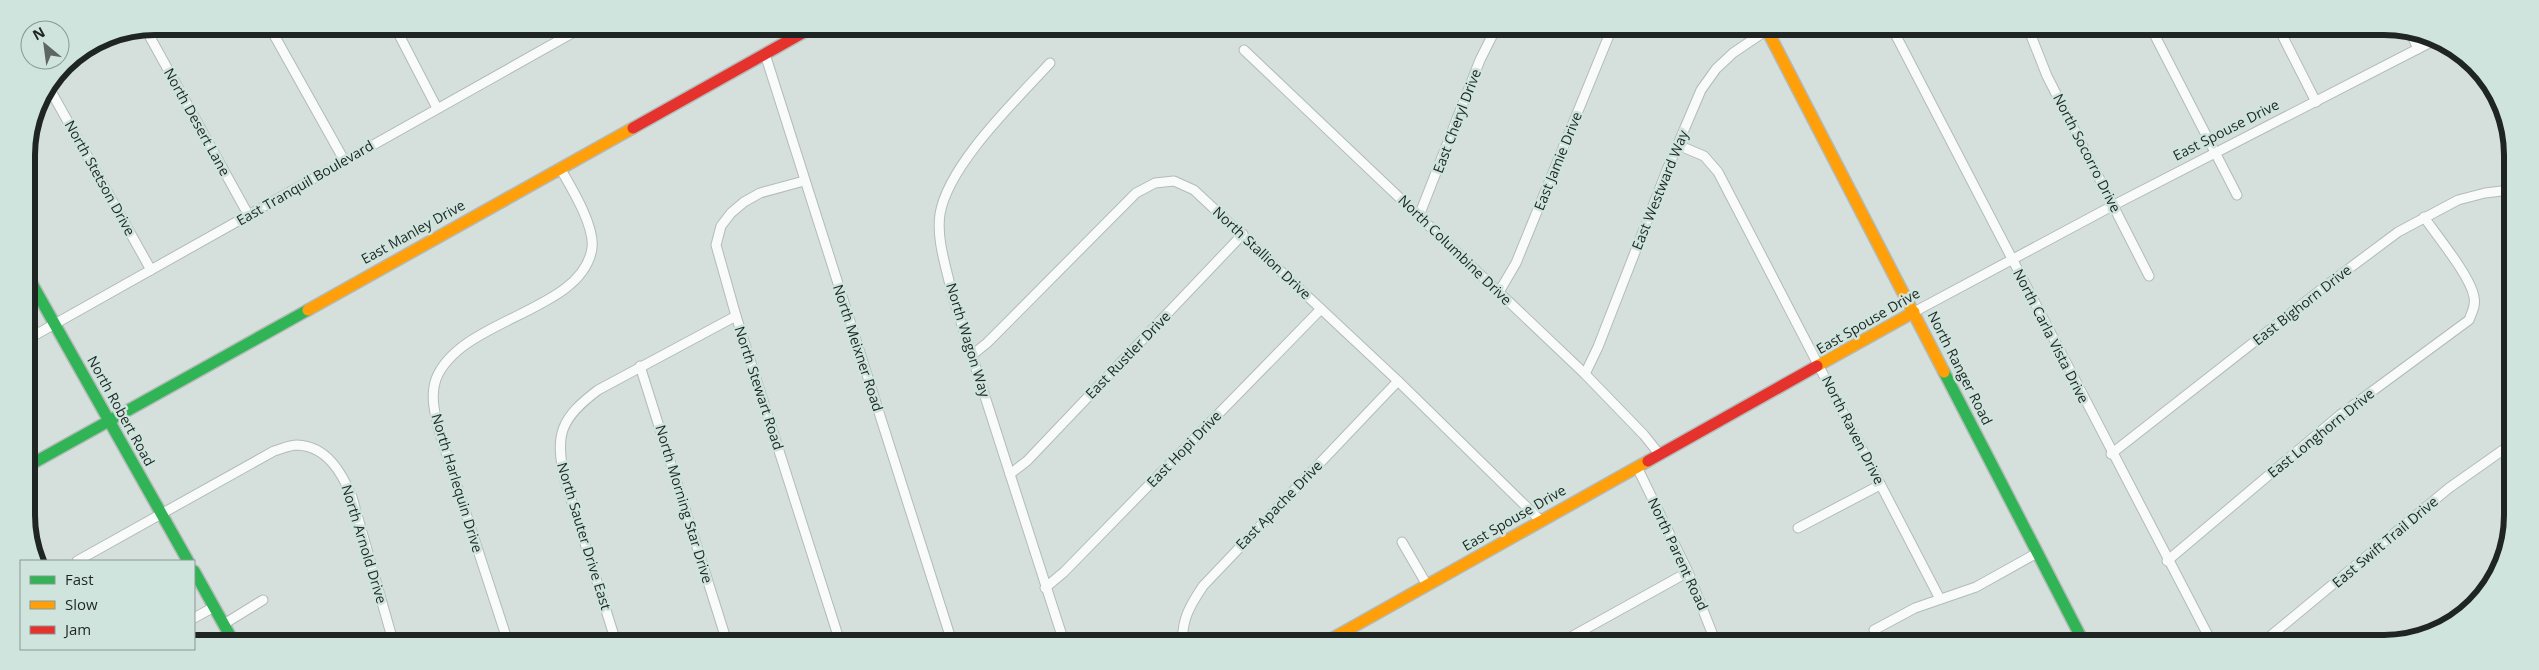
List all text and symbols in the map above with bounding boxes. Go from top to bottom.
north arrow [20,20,70,70]
text: N [29,22,48,44]
street label: North Desert Lane [160,65,235,179]
street label: East Cheryl Drive [1428,66,1485,176]
street label: North Socorro Drive [2049,90,2126,216]
street label: East Spouse Drive [2170,95,2282,164]
street label: East Jamie Drive [1529,109,1586,213]
street label: North Stetson Drive [61,117,140,239]
street label: East Westward Way [1627,126,1693,253]
street label: East Tranquil Boulevard [233,136,377,230]
street label: North Columbine Drive [1395,190,1516,309]
street label: East Manley Drive [357,195,468,268]
street label: North Stallion Drive [1209,202,1316,303]
street label: East Bighorn Drive [2248,260,2355,349]
street label: North Carla Vista Drive [2009,265,2094,406]
street label: North Wagon Way [942,280,995,400]
street label: North Meixner Road [829,282,888,414]
street label: East Spouse Drive [1813,283,1923,358]
street label: East Rustler Drive [1081,307,1174,403]
street label: North Ranger Road [1924,308,1997,428]
street label: North Stewart Road [731,324,788,452]
street label: North Robert Road [83,352,160,469]
street label: North Raven Drive [1818,372,1889,488]
street label: East Longhorn Drive [2263,384,2378,482]
street label: East Hopi Drive [1142,406,1225,491]
street label: North Harlequin Drive [427,411,488,555]
street label: North Morning Star Drive [651,422,718,585]
street label: East Apache Drive [1231,456,1326,553]
street label: North Sauter Drive East [553,460,616,612]
street label: East Spouse Drive [1459,480,1569,555]
street label: North Arnold Drive [337,482,392,606]
street label: East Swift Trail Drive [2328,492,2442,591]
street label: North Parent Road [1644,494,1713,613]
legend [20,560,195,650]
text: Fast [65,569,94,589]
text: Slow [65,594,98,614]
text: Jam [63,619,91,639]

